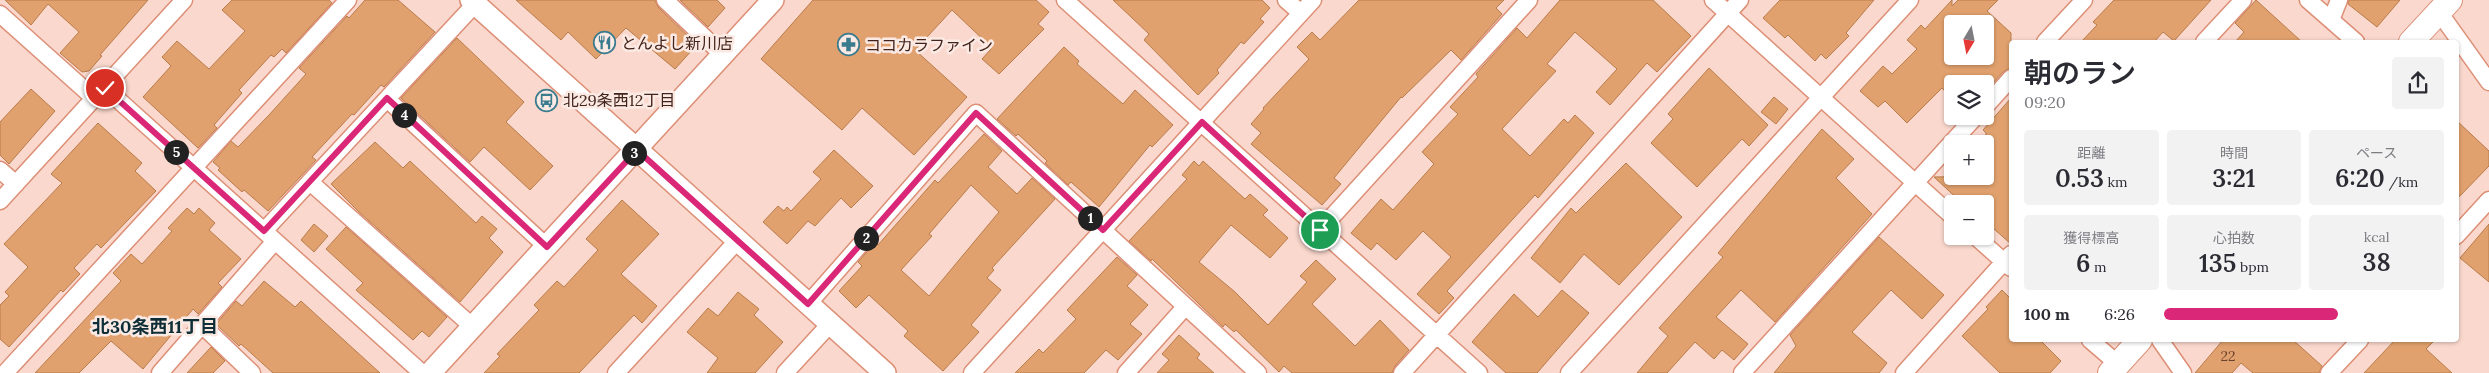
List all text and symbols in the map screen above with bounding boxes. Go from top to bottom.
north arrow [1944,15,1994,65]
map controls [1944,15,1994,245]
restaurant icon: とんよし新川店 [593,31,617,55]
place label: とんよし新川店 [621,33,733,53]
pharmacy icon: ココカラファイン [837,33,861,57]
place label: ココカラファイン [865,35,993,55]
text: 朝のラン [2024,55,2136,91]
button: share [2392,57,2444,109]
pin [84,67,126,109]
icon: check [91,74,119,102]
button: layers [1944,75,1994,125]
bus stop icon: 北29条西12丁目 [535,88,559,112]
place label: 北29条西12丁目 [563,90,675,110]
text: 09:20 [2024,92,2066,112]
pin: 4 [392,102,416,128]
text: 4 [401,106,408,124]
button: + [1944,135,1994,185]
pin: 5 [164,140,188,164]
pin: 3 [622,140,646,166]
text: 5 [173,143,180,161]
text: 3 [631,144,638,162]
text: 距離 [2077,144,2105,162]
text: 時間 [2220,144,2248,162]
text: ペース [2356,144,2397,162]
text: 0.53 [2055,162,2104,194]
text: 3:21 [2212,162,2256,194]
text: 6:20 [2335,162,2385,194]
text: km [2104,173,2128,191]
text: /km [2385,173,2418,191]
button: − [1944,195,1994,245]
pin: 1 [1078,206,1102,230]
text: 1 [1088,209,1093,227]
pin [1299,209,1341,251]
icon: arrive [1306,216,1334,244]
pin: 2 [854,226,878,250]
text: kcal [2364,228,2390,246]
text: 2 [863,229,870,247]
text: 獲得標高 [2063,229,2119,247]
text: 心拍数 [2213,229,2255,247]
text: 38 [2363,246,2391,278]
text: 6 [2076,247,2090,279]
text: 135 [2199,247,2236,279]
text: m [2090,258,2107,276]
text: bpm [2236,258,2269,276]
text: 100 m [2024,304,2070,324]
text: 6:26 [2104,304,2135,324]
district label: 北30条西11丁目 [92,315,218,338]
house number: 22 [2220,347,2236,365]

